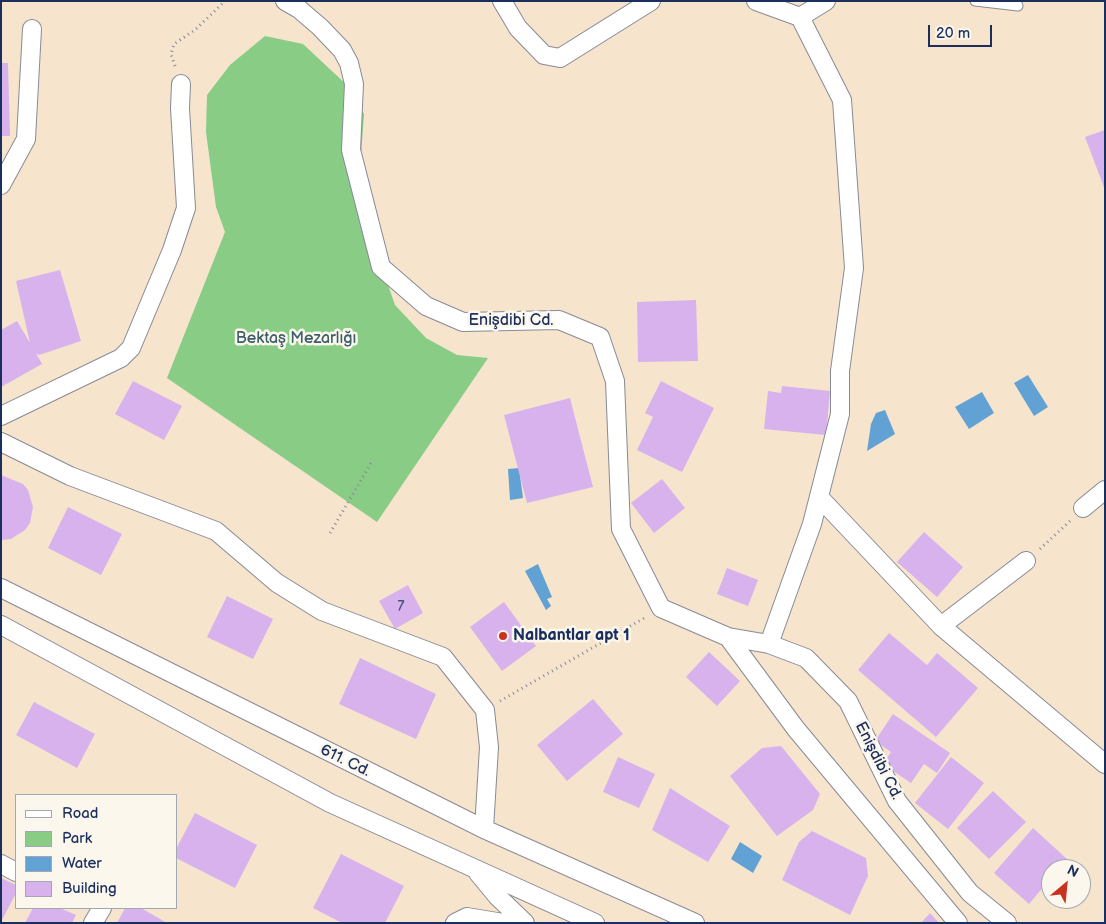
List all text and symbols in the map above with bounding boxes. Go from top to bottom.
scale bar [931,15,995,47]
text: 20 m [936,24,970,43]
street label: Enişdibi Cd. [469,311,553,331]
park label: Bektaş Mezarlığı [236,329,356,349]
house number: 7 [398,599,404,615]
place label: Nalbantlar apt 1 [513,626,630,646]
marker: Nalbantlar apt 1 [497,630,509,642]
street label: Enişdibi Cd. [850,719,906,803]
street label: 611. Cd. [317,741,373,781]
legend [15,794,178,909]
text: Road [62,804,98,823]
text: Park [62,829,92,848]
text: Water [62,854,102,873]
north arrow [1041,859,1091,909]
text: N [1064,861,1081,881]
text: Building [62,879,117,898]

